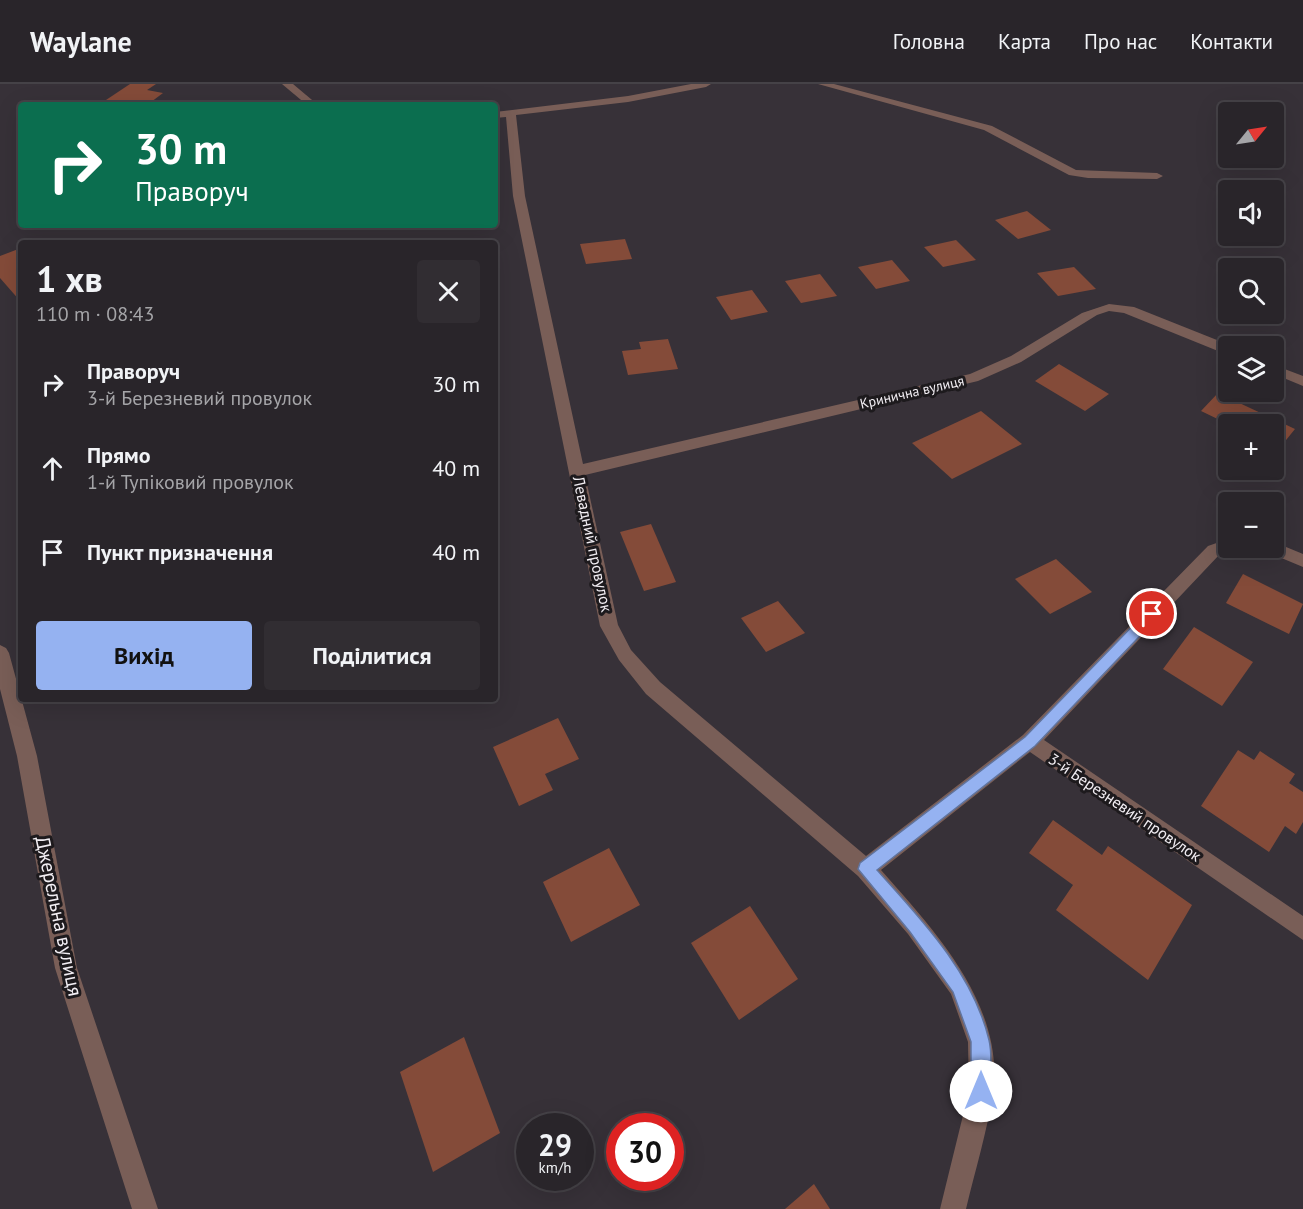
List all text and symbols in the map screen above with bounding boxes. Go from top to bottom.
text: Waylane [30,23,132,60]
text: Головна [893,28,965,55]
text: Карта [998,28,1051,55]
text: Про нас [1084,28,1157,55]
text: Контакти [1190,28,1273,55]
north arrow [1218,102,1284,168]
map controls [1218,102,1284,558]
text: 30 m [135,121,227,176]
icon: right [36,126,114,204]
text: Праворуч [135,174,249,208]
button: sound [1218,180,1284,246]
text: 1 хв [36,255,103,302]
button: search [1218,258,1284,324]
button: close [417,260,480,323]
text: 110 m · 08:43 [36,301,154,327]
button: layers [1218,336,1284,402]
text: Праворуч [87,357,180,385]
icon: right [36,368,69,401]
text: 30 m [432,370,480,398]
street label: Кринична вулиця [858,371,966,413]
text: 3-й Березневий провулок [87,385,312,411]
button: + [1218,414,1284,480]
text: Прямо [87,441,150,469]
icon: ahead [36,452,69,485]
text: 40 m [432,454,480,482]
text: 1-й Тупіковий провулок [87,469,293,495]
street label: Левадний провулок [569,473,617,614]
button: − [1218,492,1284,558]
icon: arrive [36,536,69,569]
text: Пункт призначення [87,538,273,566]
text: 40 m [432,538,480,566]
pin [1126,588,1177,639]
icon: arrive [1135,597,1168,630]
button: Вихід [36,621,252,690]
button: Поділитися [264,621,480,690]
street label: 3-й Березневий провулок [1045,748,1206,866]
street label: Джерельна вулиця [29,834,89,998]
position arrow [949,1059,1013,1123]
speed limit sign: 30 [606,1113,684,1191]
text: 29 [538,1125,572,1164]
text: km/h [539,1158,571,1177]

